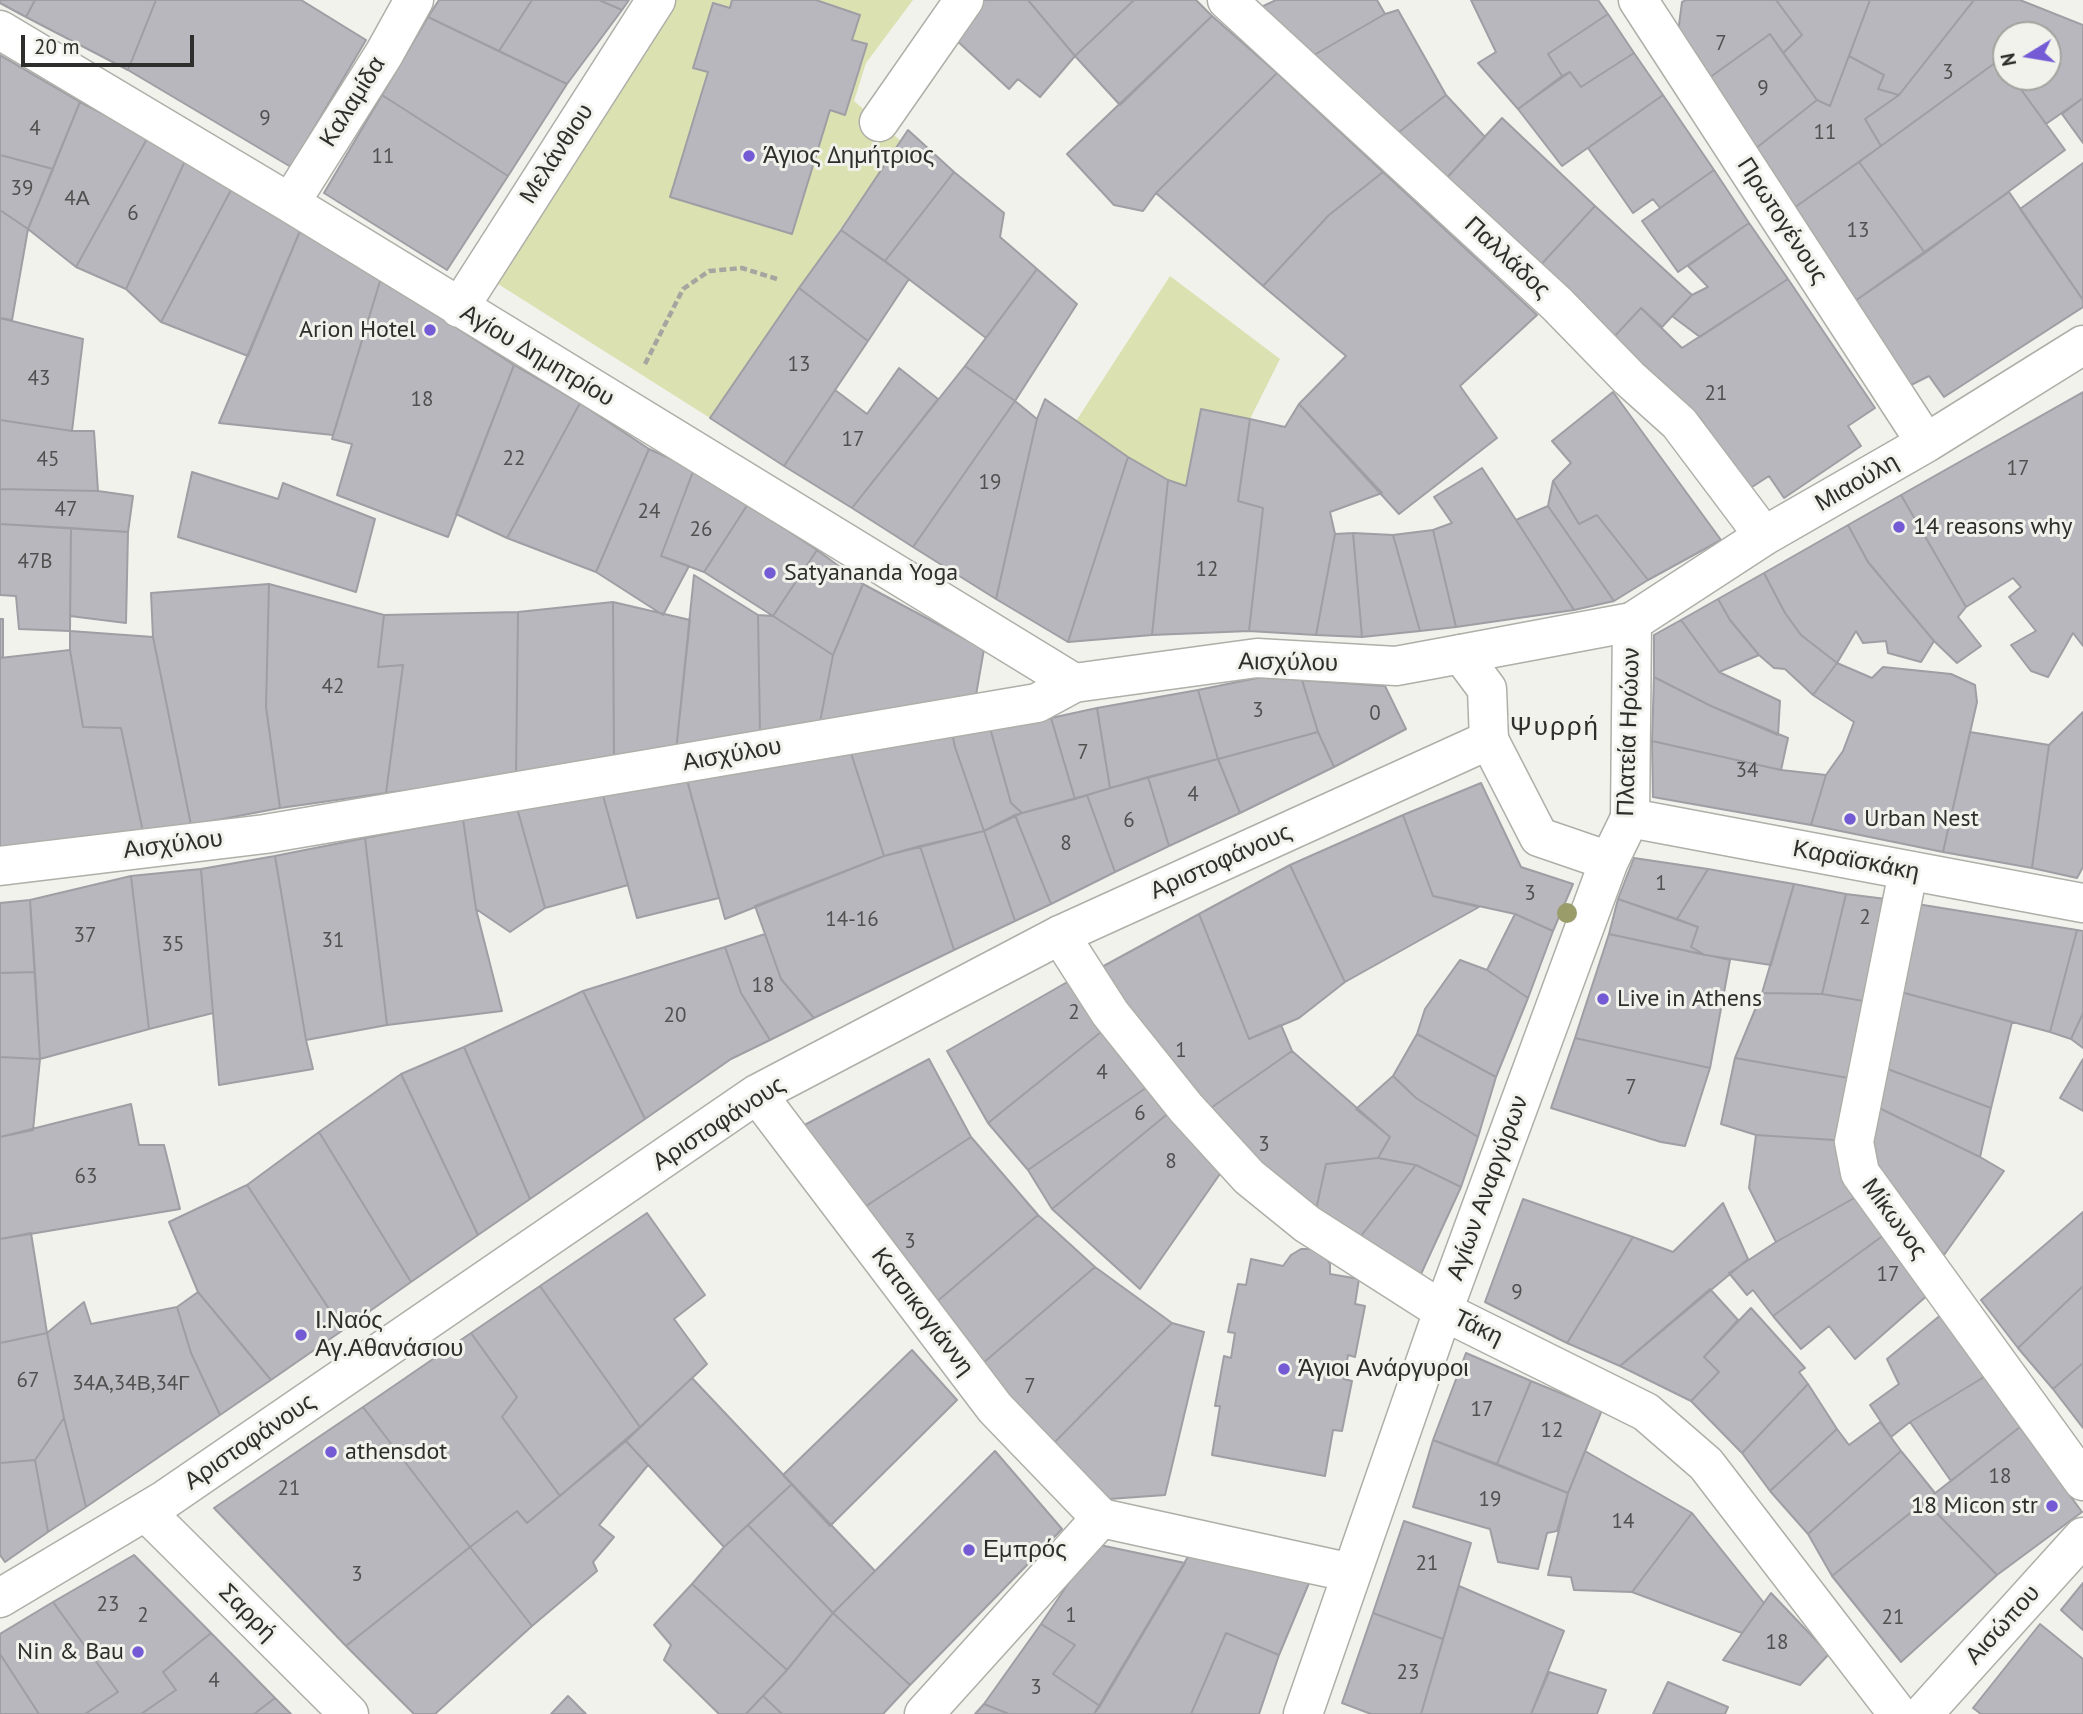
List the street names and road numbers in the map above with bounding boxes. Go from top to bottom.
street label: Καλαμίδα [314,52,392,152]
street label: Μελάνθιου [514,99,600,209]
street label: Πρωτογένους [1731,153,1833,289]
street label: Παλλάδος [1458,211,1556,305]
street label: Αγίου Δημητρίου [455,299,619,413]
street label: Μιαούλη [1810,448,1904,518]
street label: Πλατεία Ηρώων [1612,647,1646,817]
street label: Αισχύλου [1238,648,1338,678]
street label: Αισχύλου [680,732,784,778]
street label: Αριστοφάνους [1146,818,1296,906]
street label: Αισχύλου [122,825,224,865]
street label: Καραϊσκάκη [1790,835,1922,887]
street label: Αριστοφάνους [648,1071,790,1177]
street label: Αγίων Αναργύρων [1441,1092,1535,1284]
street label: Μίκωνος [1855,1173,1933,1265]
street label: Κατσικογιάννη [865,1242,979,1382]
street label: Τάκη [1449,1304,1507,1352]
street label: Αριστοφάνους [179,1388,321,1496]
street label: Σαρρή [212,1578,282,1648]
street label: Αισώπου [1960,1579,2046,1671]

